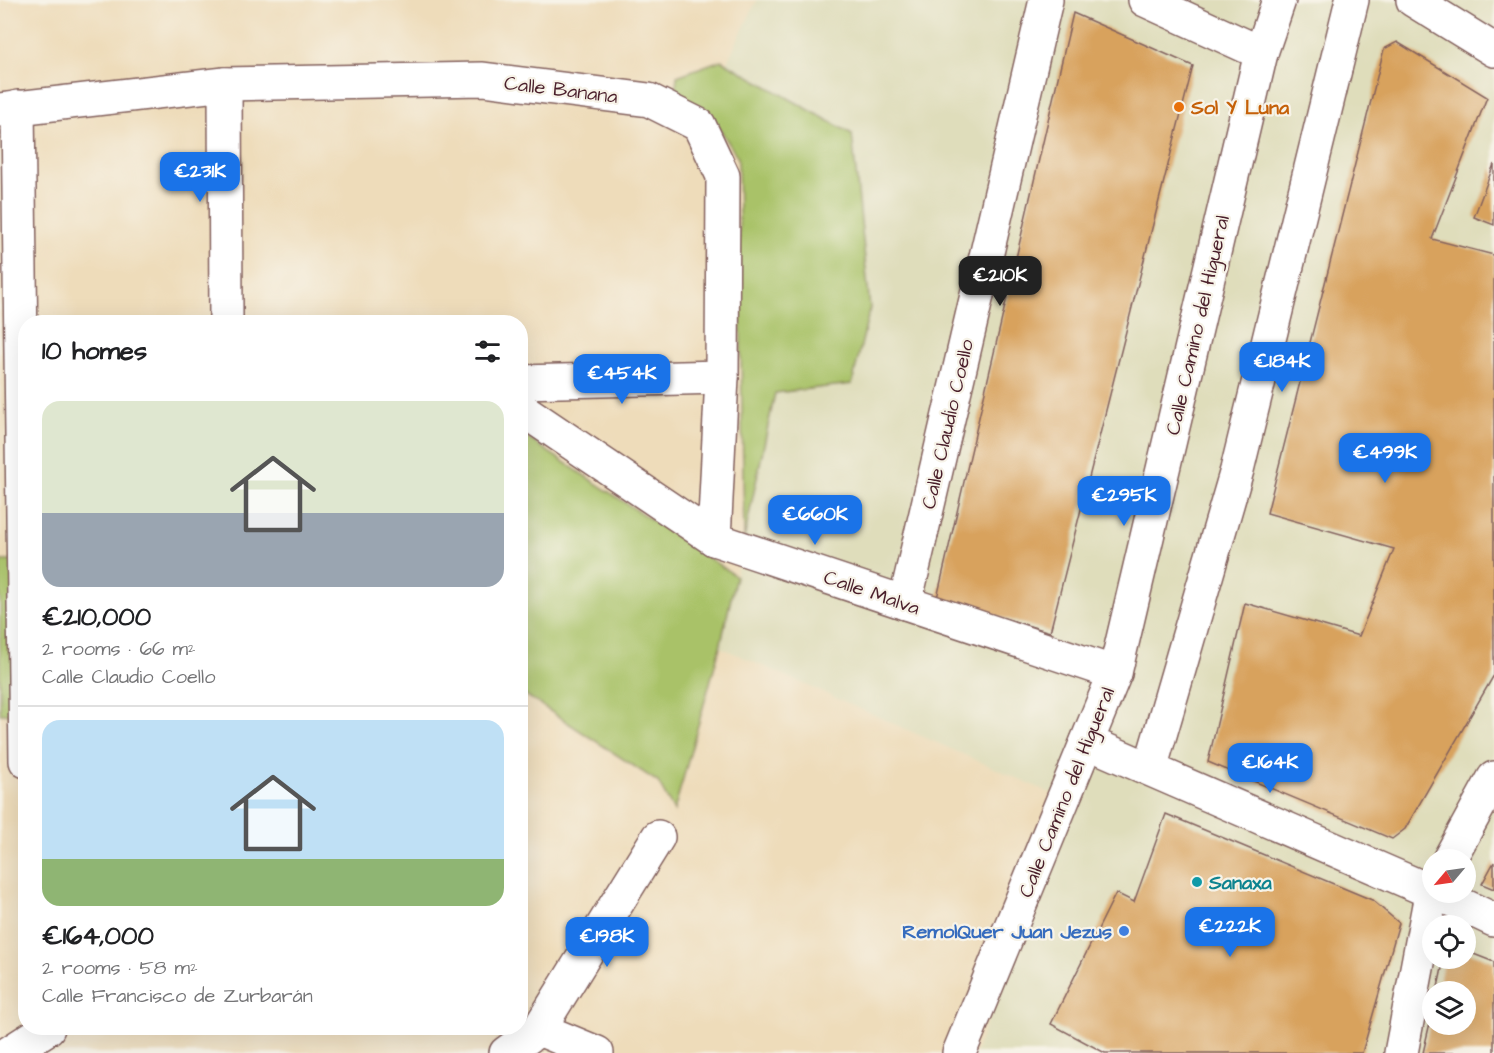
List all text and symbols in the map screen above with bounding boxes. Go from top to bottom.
street label: Calle Banana [502,69,619,111]
place label: Sol Y Luna [1190,94,1290,122]
marker: Sol Y Luna [1172,100,1186,114]
pin: €231K [158,152,242,203]
text: €231K [174,157,226,185]
street label: Calle Camino del Higueral [1159,213,1238,438]
pin: €210K [958,256,1042,307]
text: €210K [973,261,1027,289]
text: 10 homes [42,333,147,369]
icon: filters [471,335,504,368]
street label: Calle Claudio Coello [915,337,981,512]
pin: €184K [1240,342,1324,393]
text: €184K [1253,347,1311,375]
pin: €454K [580,354,664,405]
text: €454K [587,359,657,387]
pin: €499K [1343,433,1427,484]
text: €499K [1353,438,1417,466]
icon: home [219,440,327,548]
pin: €295K [1082,476,1166,527]
text: €295K [1092,481,1157,509]
pin: €660K [773,495,857,546]
text: €660K [782,500,848,528]
street label: Calle Malva [820,563,923,622]
text: €210,000 [42,599,151,635]
text: 2 rooms · 66 m² [42,635,196,663]
text: Calle Claudio Coello [42,663,215,691]
street label: Calle Camino del Higueral [1012,683,1123,902]
pin: €164K [1228,743,1312,794]
text: €164K [1242,748,1298,776]
icon: home [219,759,327,867]
north arrow [1422,849,1476,903]
map controls [1422,849,1476,1035]
place label: Sanaxa [1208,869,1273,897]
marker: Sanaxa [1190,875,1204,889]
pin: €222K [1188,907,1272,958]
text: €222K [1199,912,1261,940]
button: locate [1422,915,1476,969]
pin: €198K [565,917,649,968]
text: €164,000 [42,918,154,954]
place label: RemolQuer Juan Jezus [902,918,1112,946]
text: €198K [580,922,634,950]
marker: RemolQuer Juan Jezus [1117,924,1131,938]
text: 2 rooms · 58 m² [42,954,198,982]
button: layers [1422,981,1476,1035]
text: Calle Francisco de Zurbarán [42,982,313,1010]

